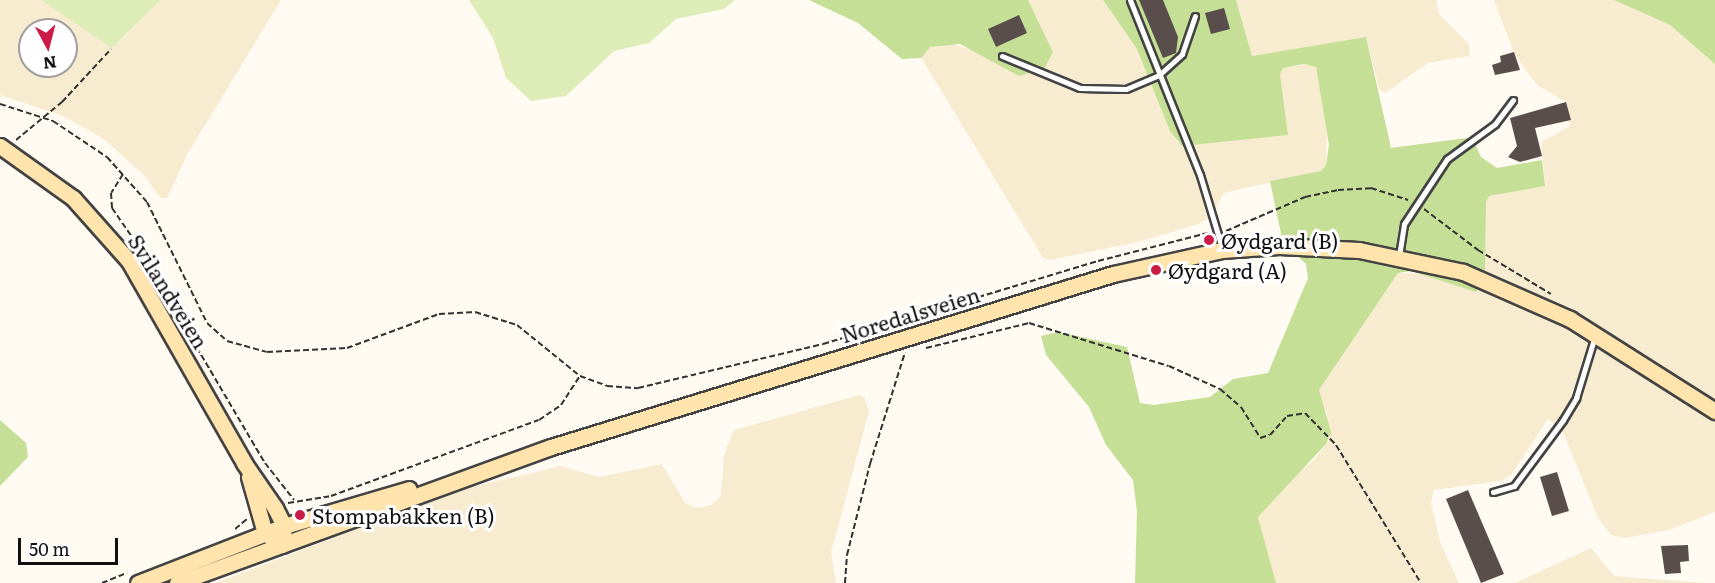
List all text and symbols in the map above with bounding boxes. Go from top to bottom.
north arrow [18,18,78,78]
text: N [42,51,58,77]
place label: Øydgard (B) [1221,227,1338,253]
street label: Svilandveien [124,229,214,353]
marker: Øydgard (B) [1202,233,1216,247]
place label: Øydgard (A) [1168,257,1287,283]
marker: Øydgard (A) [1149,263,1163,277]
street label: Noredalsveien [837,281,983,347]
place label: Stompabakken (B) [312,502,495,528]
marker: Stompabakken (B) [293,508,307,522]
scale bar [21,526,122,564]
text: 50 m [29,535,70,562]

